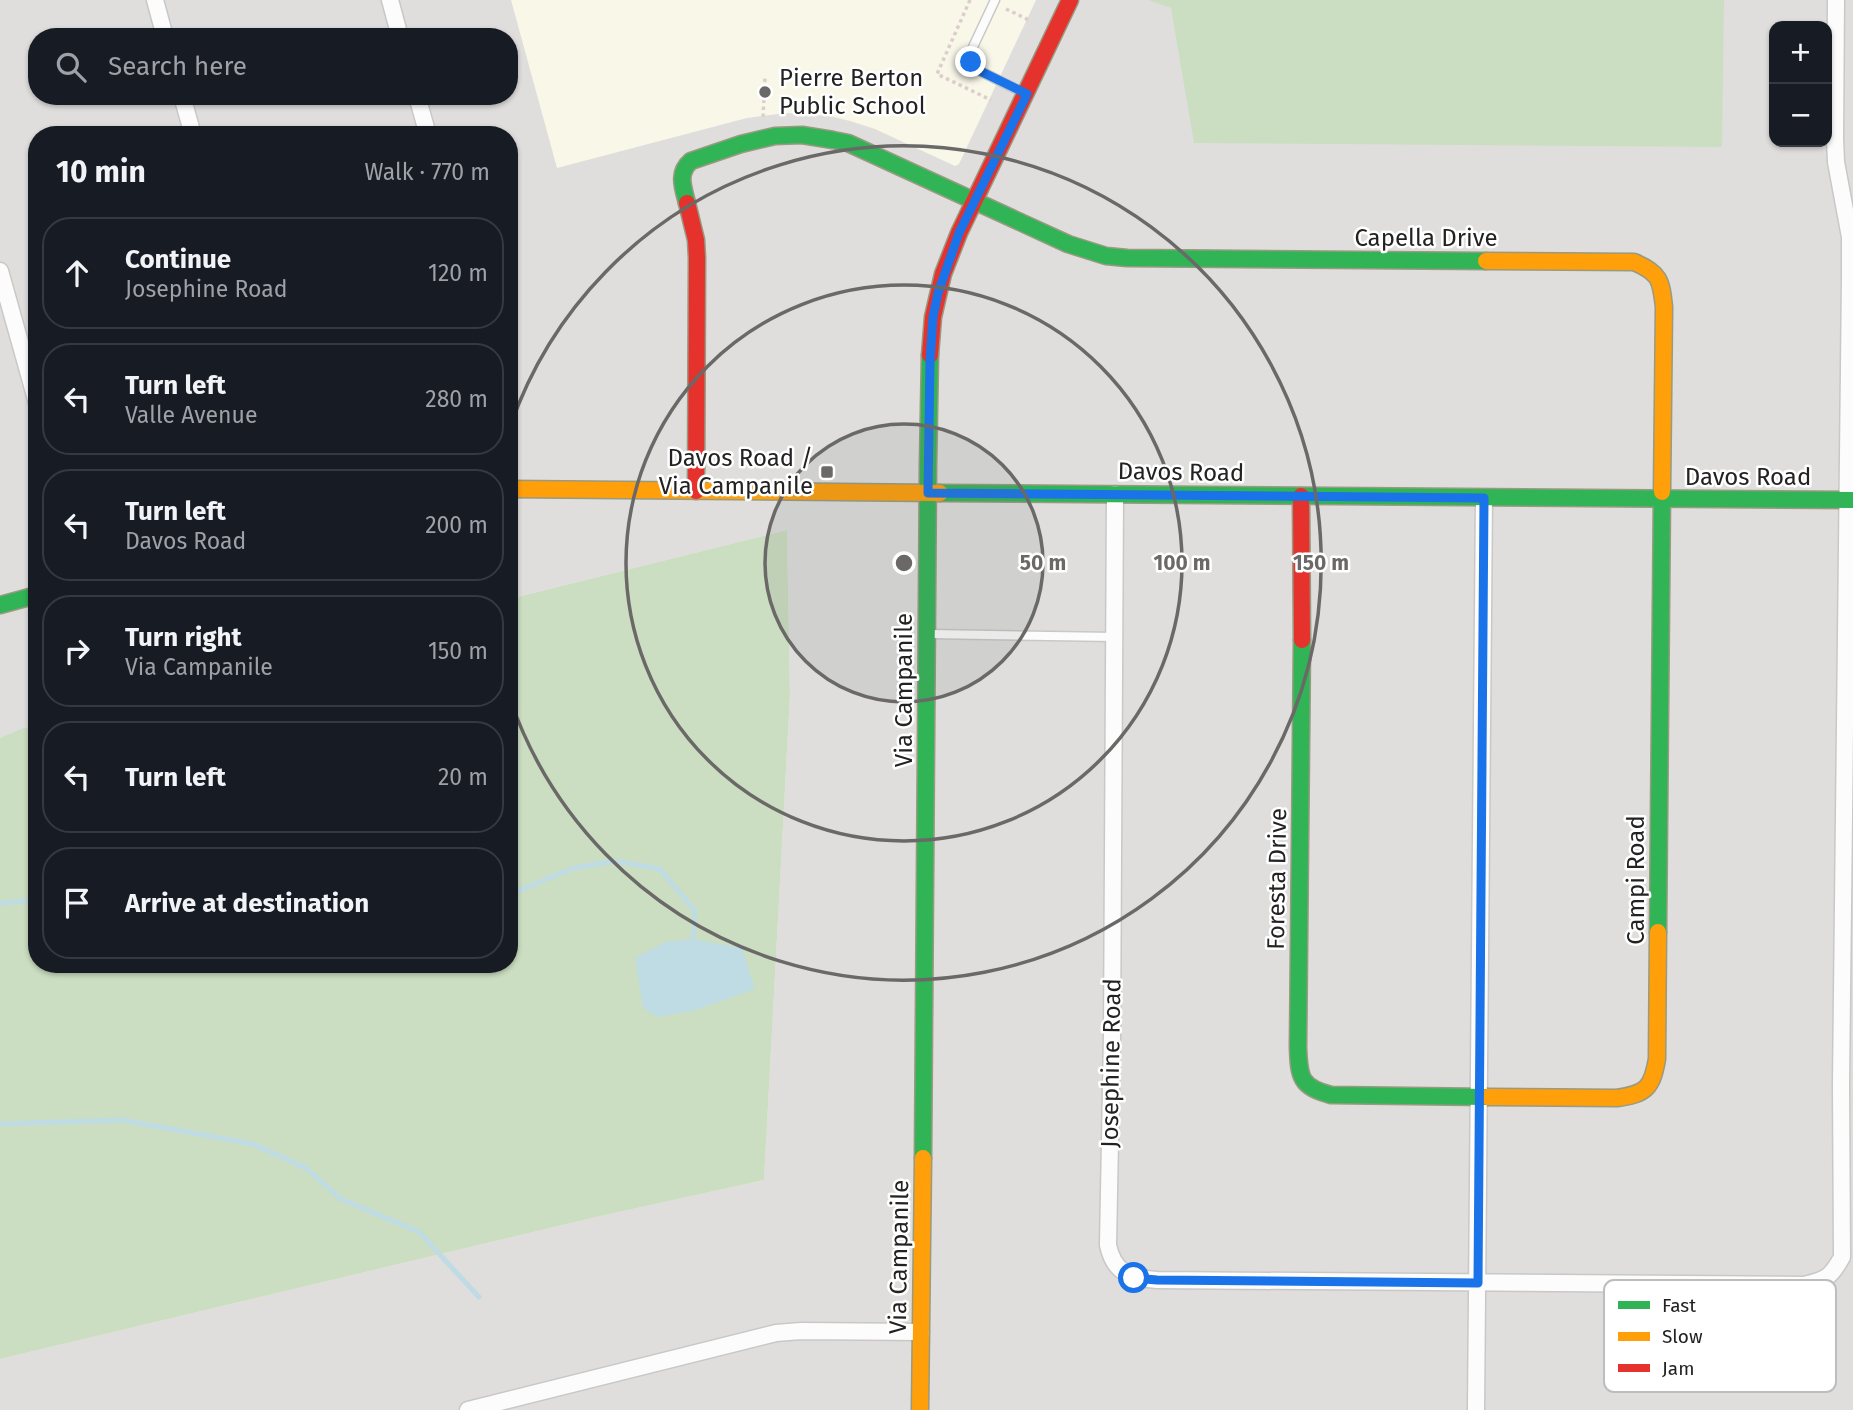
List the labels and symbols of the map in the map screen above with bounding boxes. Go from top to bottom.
route end [955,46,986,77]
place label: Pierre Berton Public School [779,64,926,120]
marker: Pierre Berton Public School [757,84,773,100]
street label: Capella Drive [1354,224,1498,252]
place label: Davos Road / Via Campanile [659,444,813,500]
street label: Davos Road [1117,457,1245,487]
street label: Davos Road [1685,463,1811,491]
marker: Davos Road / Via Campanile [819,464,835,480]
text: 50 m [1020,550,1066,576]
text: 100 m [1153,550,1211,576]
text: 150 m [1293,550,1349,576]
centre of rings [892,551,916,575]
street label: Via Campanile [890,613,918,767]
street label: Foresta Drive [1262,808,1292,950]
street label: Campi Road [1622,815,1650,945]
street label: Josephine Road [1096,978,1126,1148]
street label: Via Campanile [884,1180,914,1334]
route start [1118,1262,1149,1293]
legend [1604,1280,1836,1392]
text: Fast [1662,1294,1696,1317]
text: Slow [1662,1325,1703,1348]
text: Jam [1662,1357,1694,1380]

